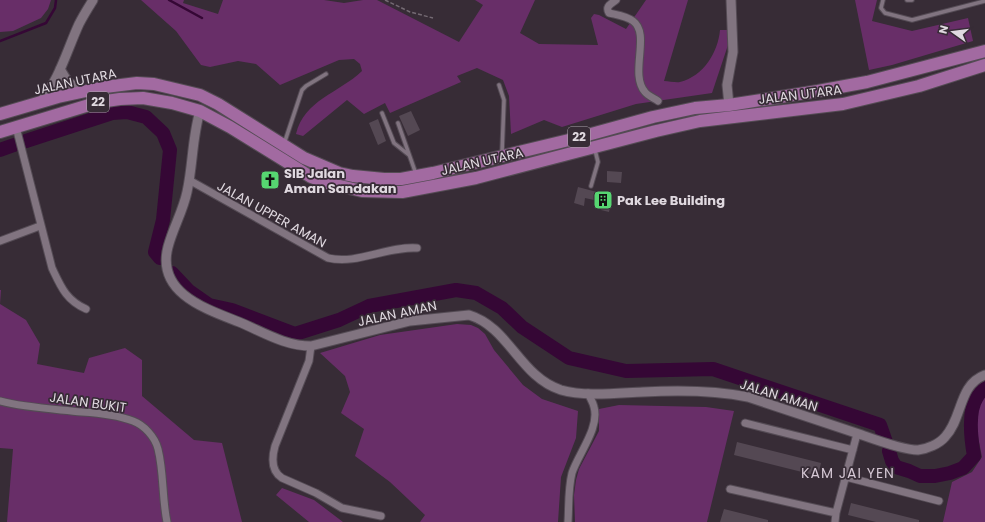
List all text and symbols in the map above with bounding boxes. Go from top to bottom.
north arrow [933,12,973,52]
text: N [935,24,952,36]
street label: JALAN UTARA [32,63,118,100]
street label: JALAN UTARA [757,80,843,109]
road number: 22 [87,92,109,112]
road number: 22 [568,127,590,147]
street label: JALAN UTARA [439,143,525,180]
place label: SIB Jalan Aman Sandakan [284,164,397,198]
church icon: SIB Jalan Aman Sandakan [259,169,281,191]
street label: JALAN UPPER AMAN [214,176,330,252]
building icon: Pak Lee Building [592,189,614,211]
place label: Pak Lee Building [617,191,725,210]
street label: JALAN AMAN [356,296,438,331]
street label: JALAN AMAN [738,375,820,416]
street label: JALAN BUKIT [48,388,128,417]
district label: KAM JAI YEN [801,463,895,483]

